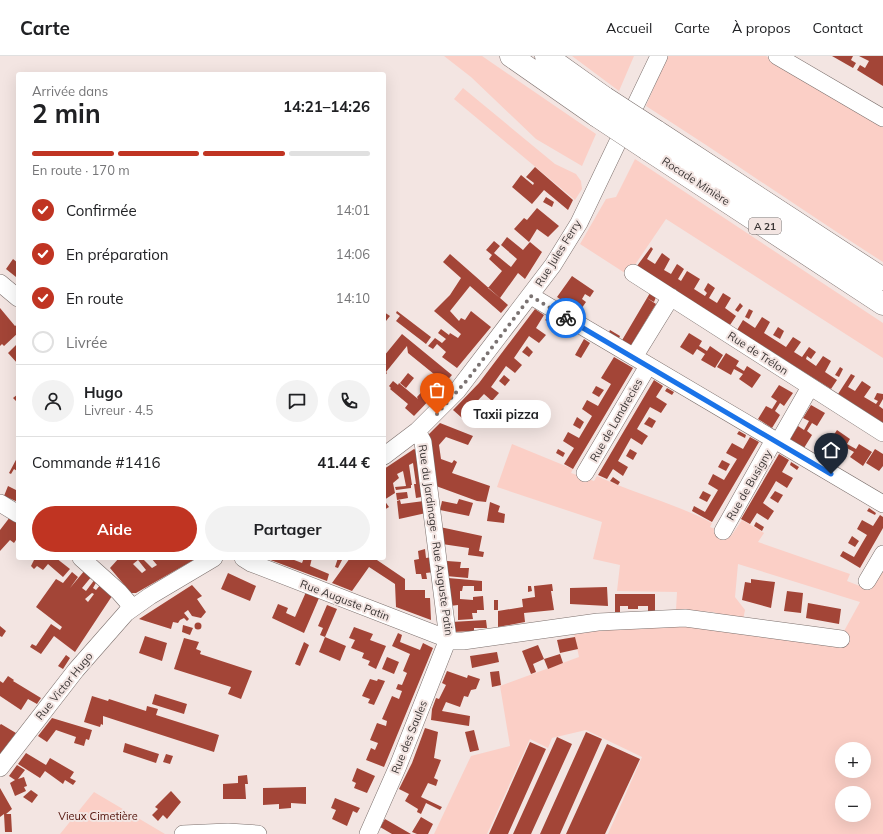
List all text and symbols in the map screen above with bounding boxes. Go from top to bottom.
text: Carte [20,16,70,40]
text: Accueil [606,19,652,37]
text: Carte [674,19,710,37]
text: À propos [732,19,791,37]
text: Contact [813,19,863,37]
text: Arrivée dans [32,83,108,99]
text: 2 min [32,97,101,130]
text: 14:21–14:26 [283,97,370,116]
street label: Rocade Minière [659,154,733,208]
text: En route · 170 m [32,162,130,178]
icon: check [32,199,54,221]
text: Confirmée [66,201,137,220]
text: 14:01 [336,202,370,218]
street label: Rue Jules Ferry [532,217,584,289]
road number: A 21 [749,218,781,234]
icon: check [32,243,54,265]
text: En préparation [66,245,169,264]
text: 14:06 [336,246,370,262]
icon: check [32,287,54,309]
text: En route [66,289,123,308]
text: 14:10 [336,290,370,306]
courier [546,298,586,338]
icon: bike [555,307,577,329]
street label: Rue de Trélon [725,328,791,378]
text: Livrée [66,333,107,352]
pin [420,373,454,414]
street label: Rue de Landrecies [587,376,645,464]
icon: bag [426,379,448,401]
button: person [32,380,74,422]
button: chat [276,380,318,422]
button: phone [328,380,370,422]
text: Hugo [84,383,123,402]
callout: Taxii pizza [461,400,551,428]
text: Livreur · 4.5 [84,402,153,418]
text: Taxii pizza [473,406,539,422]
pin [814,433,848,474]
icon: home [820,439,842,461]
street label: Rue du Jardinage - Rue Auguste Patin [416,444,456,636]
street label: Rue de Busigny [723,447,775,523]
text: Commande #1416 [32,453,161,472]
text: 41.44 € [317,453,370,472]
button: Aide [32,506,197,552]
button: Partager [205,506,370,552]
street label: Rue Auguste Patin [298,576,392,624]
street label: Rue Victor Hugo [32,649,96,723]
street label: Rue des Saules [388,698,430,776]
map controls [835,742,871,822]
button: + [835,742,871,778]
button: − [835,786,871,822]
park label: Vieux Cimetière [58,809,138,823]

